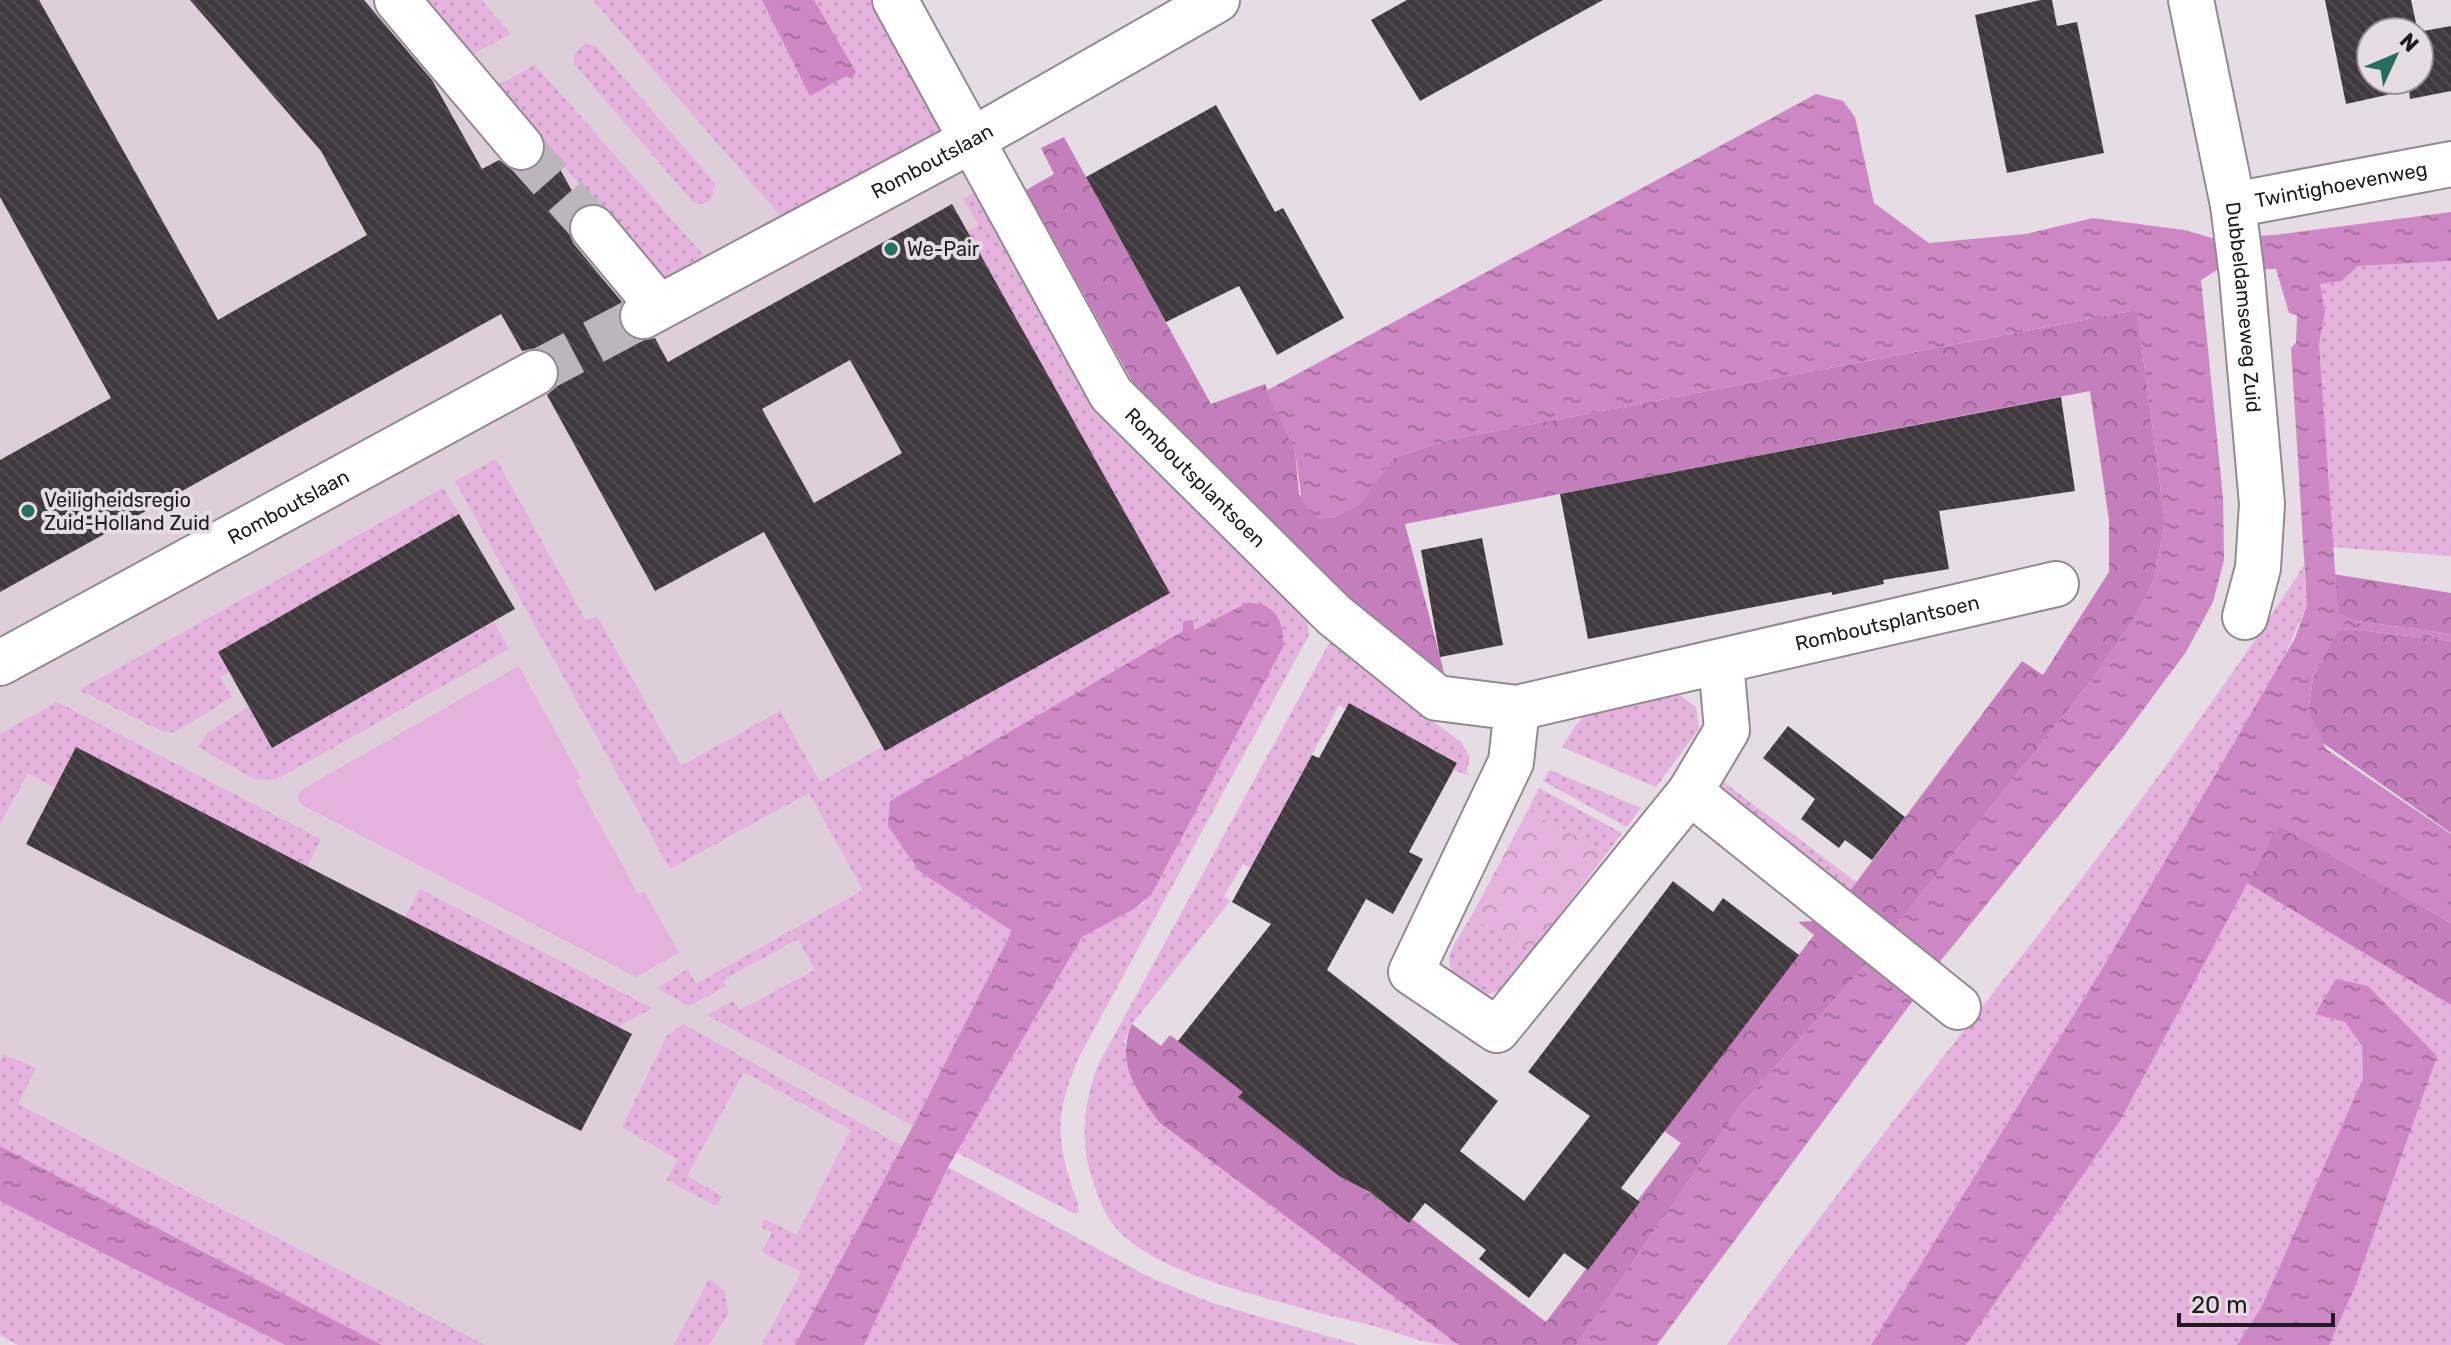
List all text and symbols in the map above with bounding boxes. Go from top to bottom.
north arrow [2355,16,2435,96]
text: N [2394,27,2424,58]
street label: Romboutslaan [867,119,997,204]
street label: Twintighoevenweg [2253,157,2429,213]
street label: Dubbeldamseweg Zuid [2221,200,2266,414]
place label: We-Pair [907,237,980,261]
marker: We-Pair [882,240,900,258]
street label: Romboutsplantsoen [1120,403,1271,552]
street label: Romboutslaan [223,464,353,549]
place label: Veiligheidsregio Zuid-Holland Zuid [44,488,210,535]
marker: Veiligheidsregio Zuid-Holland Zuid [19,502,37,520]
street label: Romboutsplantsoen [1793,590,1982,656]
scale bar [2179,1277,2333,1327]
text: 20 m [2191,1291,2248,1319]

